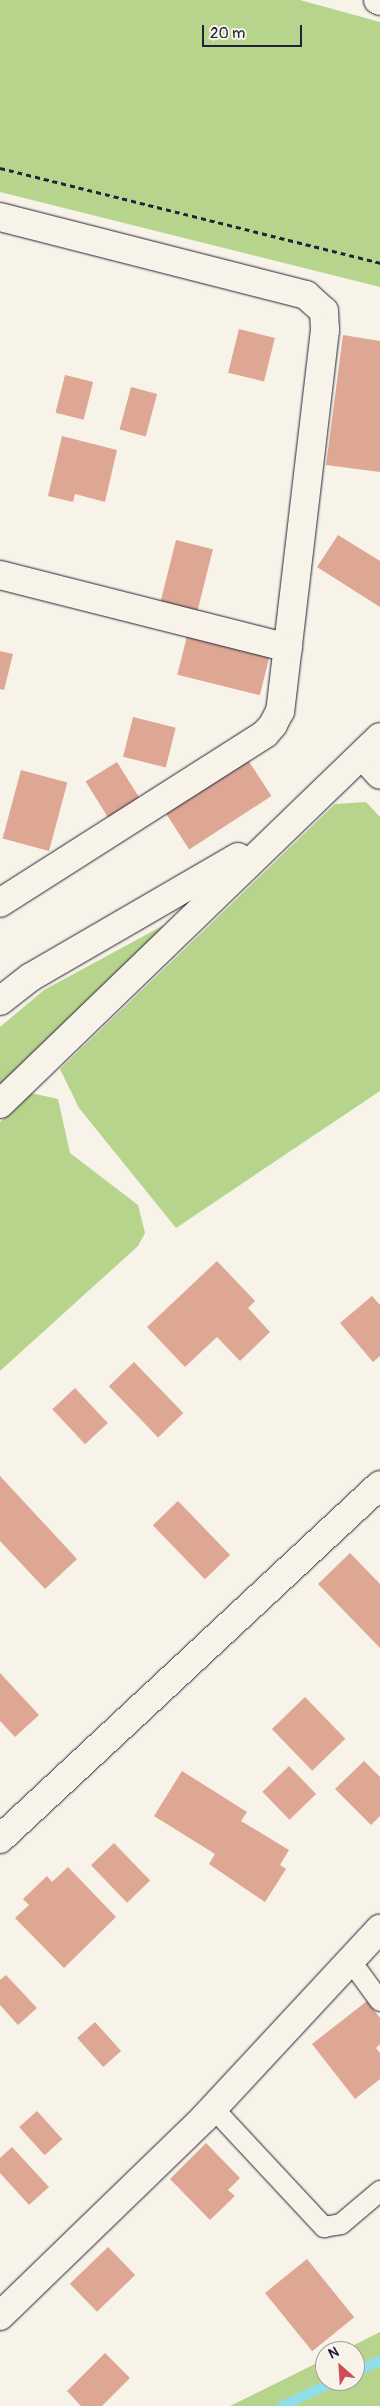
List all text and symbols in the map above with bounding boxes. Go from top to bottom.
scale bar [205,15,305,47]
text: 20 m [210,24,245,43]
north arrow [315,2341,365,2391]
text: N [326,2343,342,2363]

